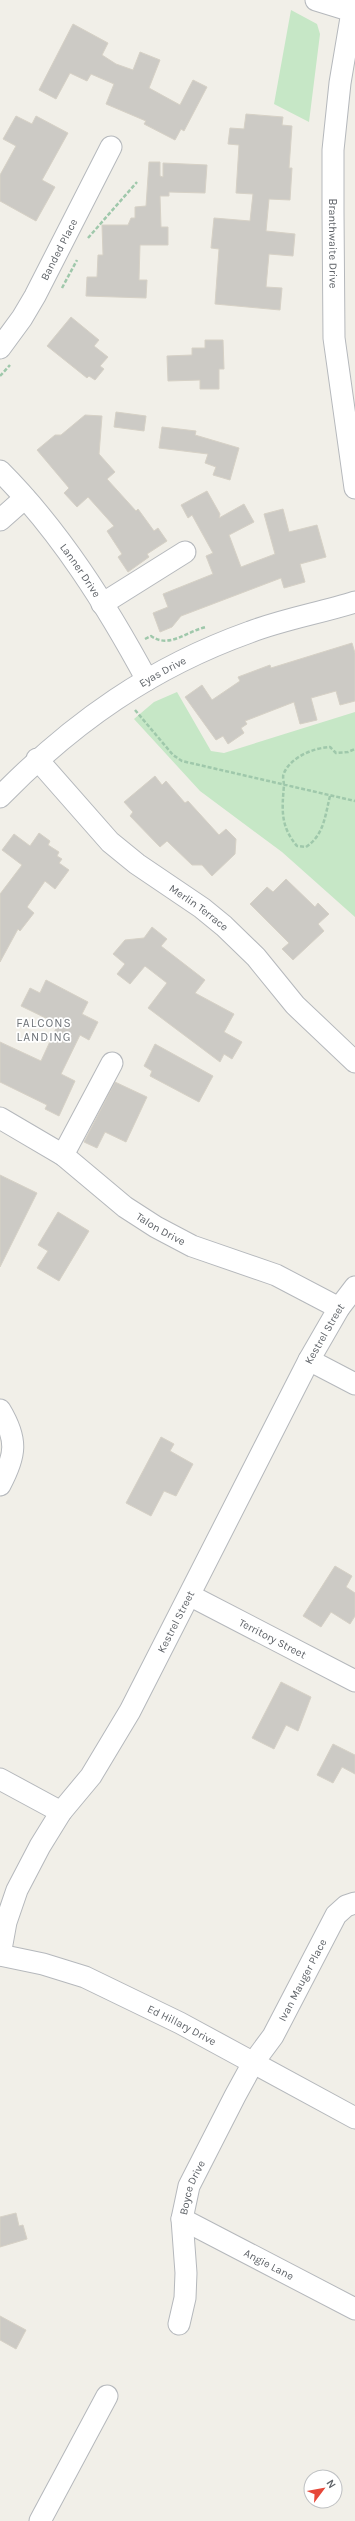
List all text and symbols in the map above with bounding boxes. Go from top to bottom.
street label: Branthwaite Drive [326,199,340,289]
street label: Banded Place [38,216,80,283]
street label: Lanner Drive [57,541,103,600]
street label: Eyas Drive [137,654,188,690]
street label: Merlin Terrace [167,882,231,934]
district label: FALCONS LANDING [16,1016,72,1044]
street label: Talon Drive [134,1210,188,1249]
street label: Kestrel Street [302,1301,347,1366]
street label: Kestrel Street [155,1589,197,1655]
street label: Territory Street [237,1616,308,1662]
street label: Ivan Mauger Place [276,1937,330,2024]
street label: Ed Hillary Drive [145,2002,219,2049]
street label: Boyce Drive [177,2158,208,2216]
street label: Angie Lane [242,2246,296,2283]
north arrow [303,2469,343,2509]
text: N [323,2477,339,2491]

